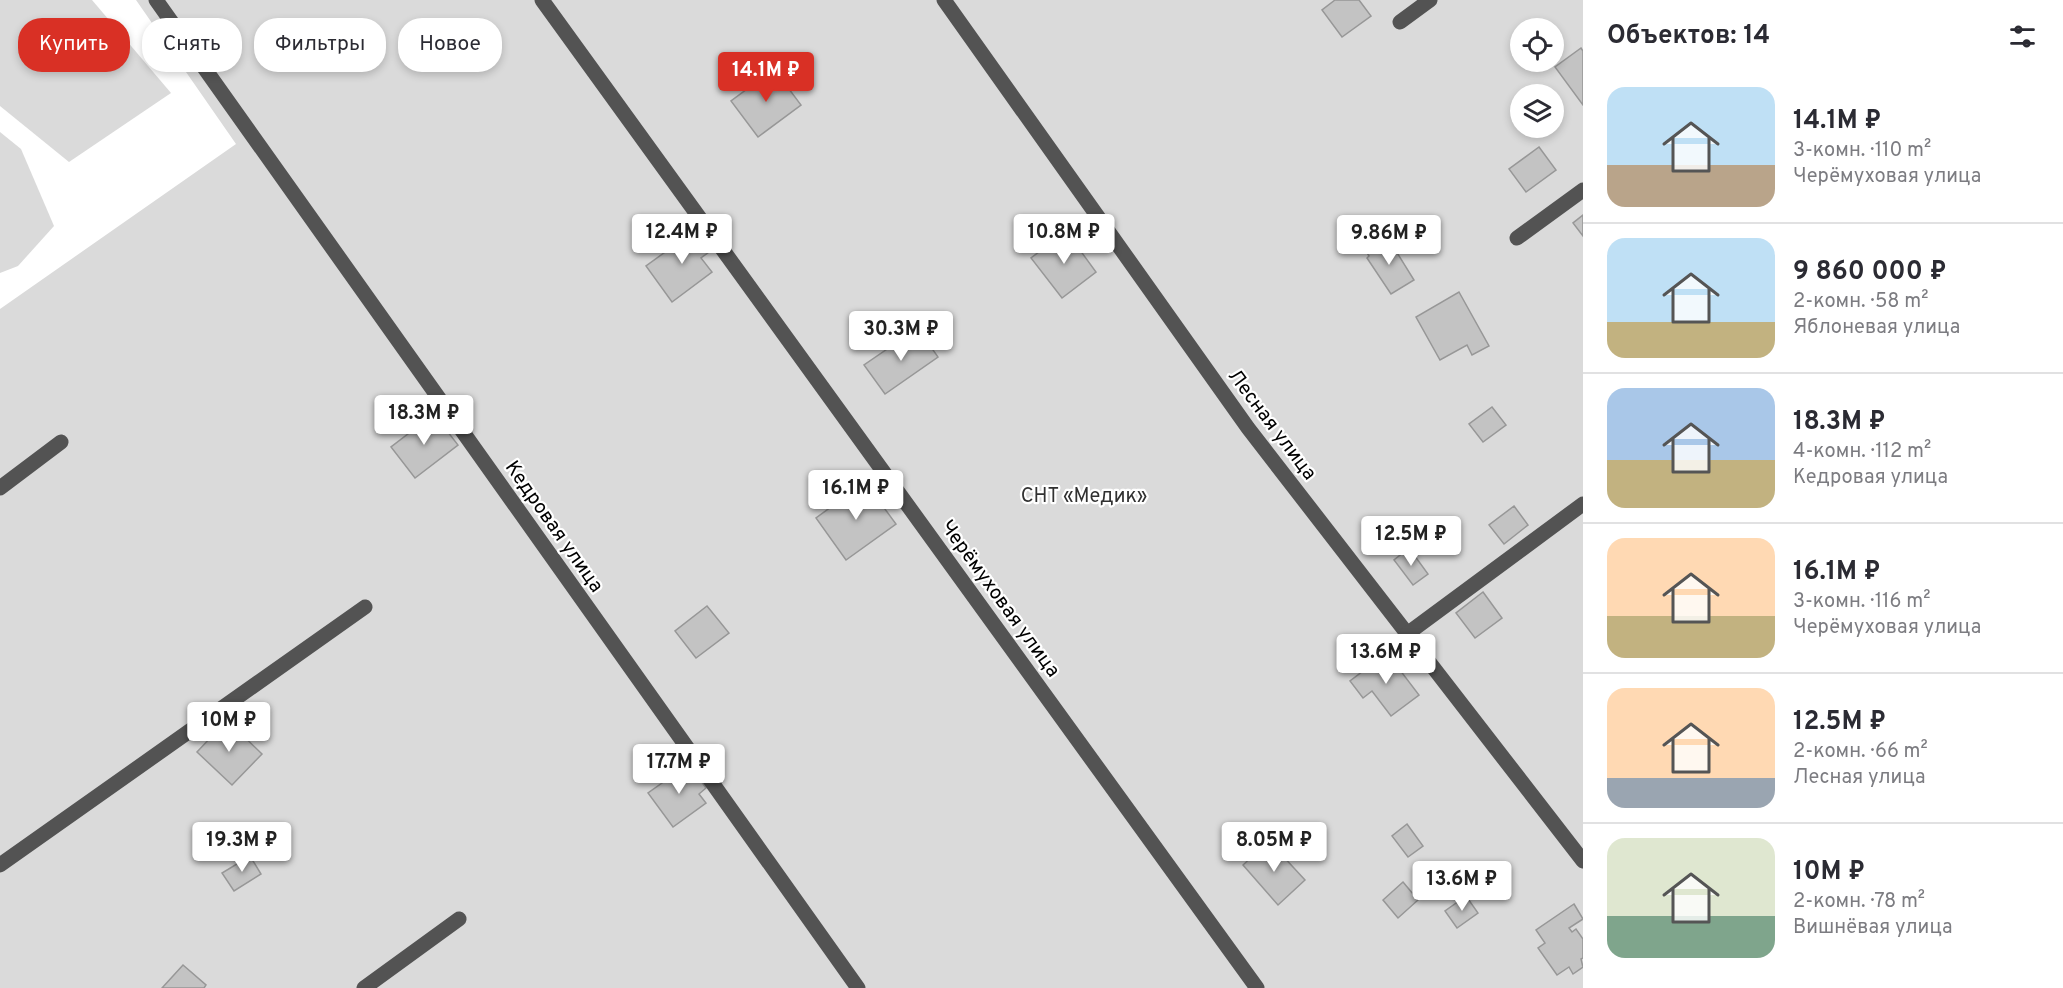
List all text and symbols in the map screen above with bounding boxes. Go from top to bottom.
chip: Купить [18,18,130,72]
chip: Снять [142,18,242,72]
chip: Фильтры [254,18,386,72]
chip: Новое [398,18,502,72]
map controls [1510,18,1564,138]
button: locate [1510,18,1564,72]
text: Объектов: 14 [1607,20,1770,53]
icon: filters [2006,20,2039,53]
pin: 14.1M ₽ [711,52,821,103]
text: 14.1M ₽ [732,58,800,84]
button: layers [1510,84,1564,138]
text: 14.1M ₽ [1793,105,1881,138]
icon: home [1655,111,1727,183]
text: 3-комн. · 110 m² [1793,138,1931,164]
text: Черёмуховая улица [1793,164,1981,190]
pin: 12.4M ₽ [627,214,737,265]
pin: 10.8M ₽ [1009,214,1119,265]
pin: 9.86M ₽ [1334,215,1444,266]
text: 12.4M ₽ [646,220,718,246]
text: 10.8M ₽ [1028,220,1100,246]
text: 9.86M ₽ [1351,221,1427,247]
text: 9 860 000 ₽ [1793,256,1946,289]
icon: home [1655,262,1727,334]
text: 2-комн. · 58 m² [1793,289,1928,315]
pin: 30.3M ₽ [846,311,956,362]
text: Яблоневая улица [1793,315,1960,341]
text: 30.3M ₽ [863,317,939,343]
street label: Лесная улица [1221,364,1322,486]
pin: 18.3M ₽ [369,395,479,446]
text: 18.3M ₽ [388,401,460,427]
text: 18.3M ₽ [1793,406,1886,439]
icon: home [1655,412,1727,484]
text: 4-комн. · 112 m² [1793,439,1931,465]
street label: Кедровая улица [498,456,608,598]
text: Кедровая улица [1793,465,1948,491]
pin: 16.1M ₽ [801,470,911,521]
text: 16.1M ₽ [822,476,890,502]
park label: СНТ «Медик» [1021,484,1147,510]
street label: Черёмуховая улица [934,515,1065,683]
pin: 12.5M ₽ [1356,516,1466,567]
text: 12.5M ₽ [1375,522,1447,548]
text: 16.1M ₽ [1793,556,1881,589]
icon: home [1655,562,1727,634]
text: 3-комн. · 116 m² [1793,589,1930,615]
text: Черёмуховая улица [1793,615,1981,641]
pin: 13.6M ₽ [1331,634,1441,685]
text: 13.6M ₽ [1350,640,1422,666]
pin: 10M ₽ [187,702,271,753]
text: 12.5M ₽ [1793,706,1886,739]
text: 10M ₽ [201,708,257,734]
icon: home [1655,712,1727,784]
text: 2-комн. · 66 m² [1793,739,1928,765]
pin: 17.7M ₽ [624,744,734,795]
text: 17.7M ₽ [647,750,711,776]
text: Лесная улица [1793,765,1926,791]
pin: 19.3M ₽ [187,822,297,873]
pin: 8.05M ₽ [1219,822,1329,873]
text: 19.3M ₽ [206,828,278,854]
text: 8.05M ₽ [1236,828,1312,854]
text: 10M ₽ [1793,856,1865,889]
pin: 13.6M ₽ [1407,861,1517,912]
icon: home [1655,862,1727,934]
text: 13.6M ₽ [1426,867,1498,893]
text: 2-комн. · 78 m² [1793,889,1925,915]
text: Вишнёвая улица [1793,915,1953,941]

